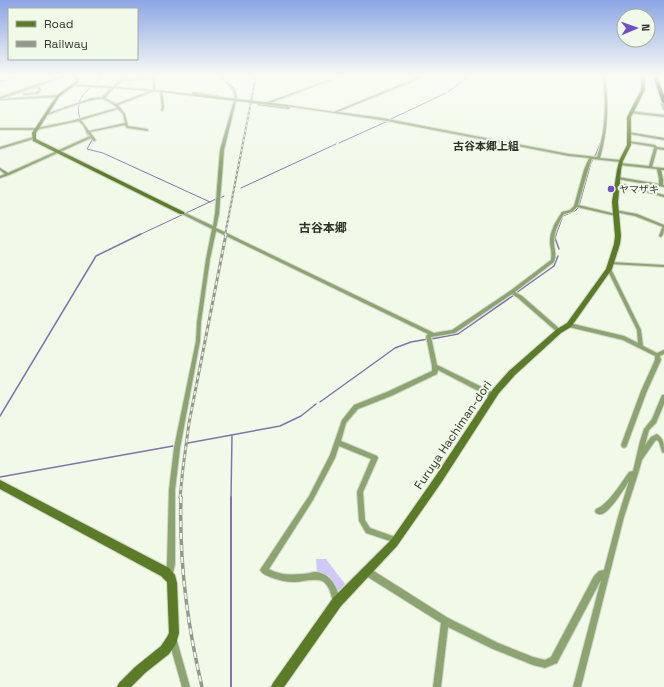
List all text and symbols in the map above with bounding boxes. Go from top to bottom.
legend [8,8,138,60]
north arrow [616,8,656,48]
text: Road [44,16,73,32]
text: N [639,24,653,32]
text: Railway [44,36,88,52]
district label: 古谷本郷上組 [453,139,519,153]
place label: ヤマザキ [619,183,659,196]
marker: ヤマザキ [606,184,616,194]
district label: 古谷本郷 [299,220,347,236]
street label: Furuya Hachiman-dori [411,378,495,492]

